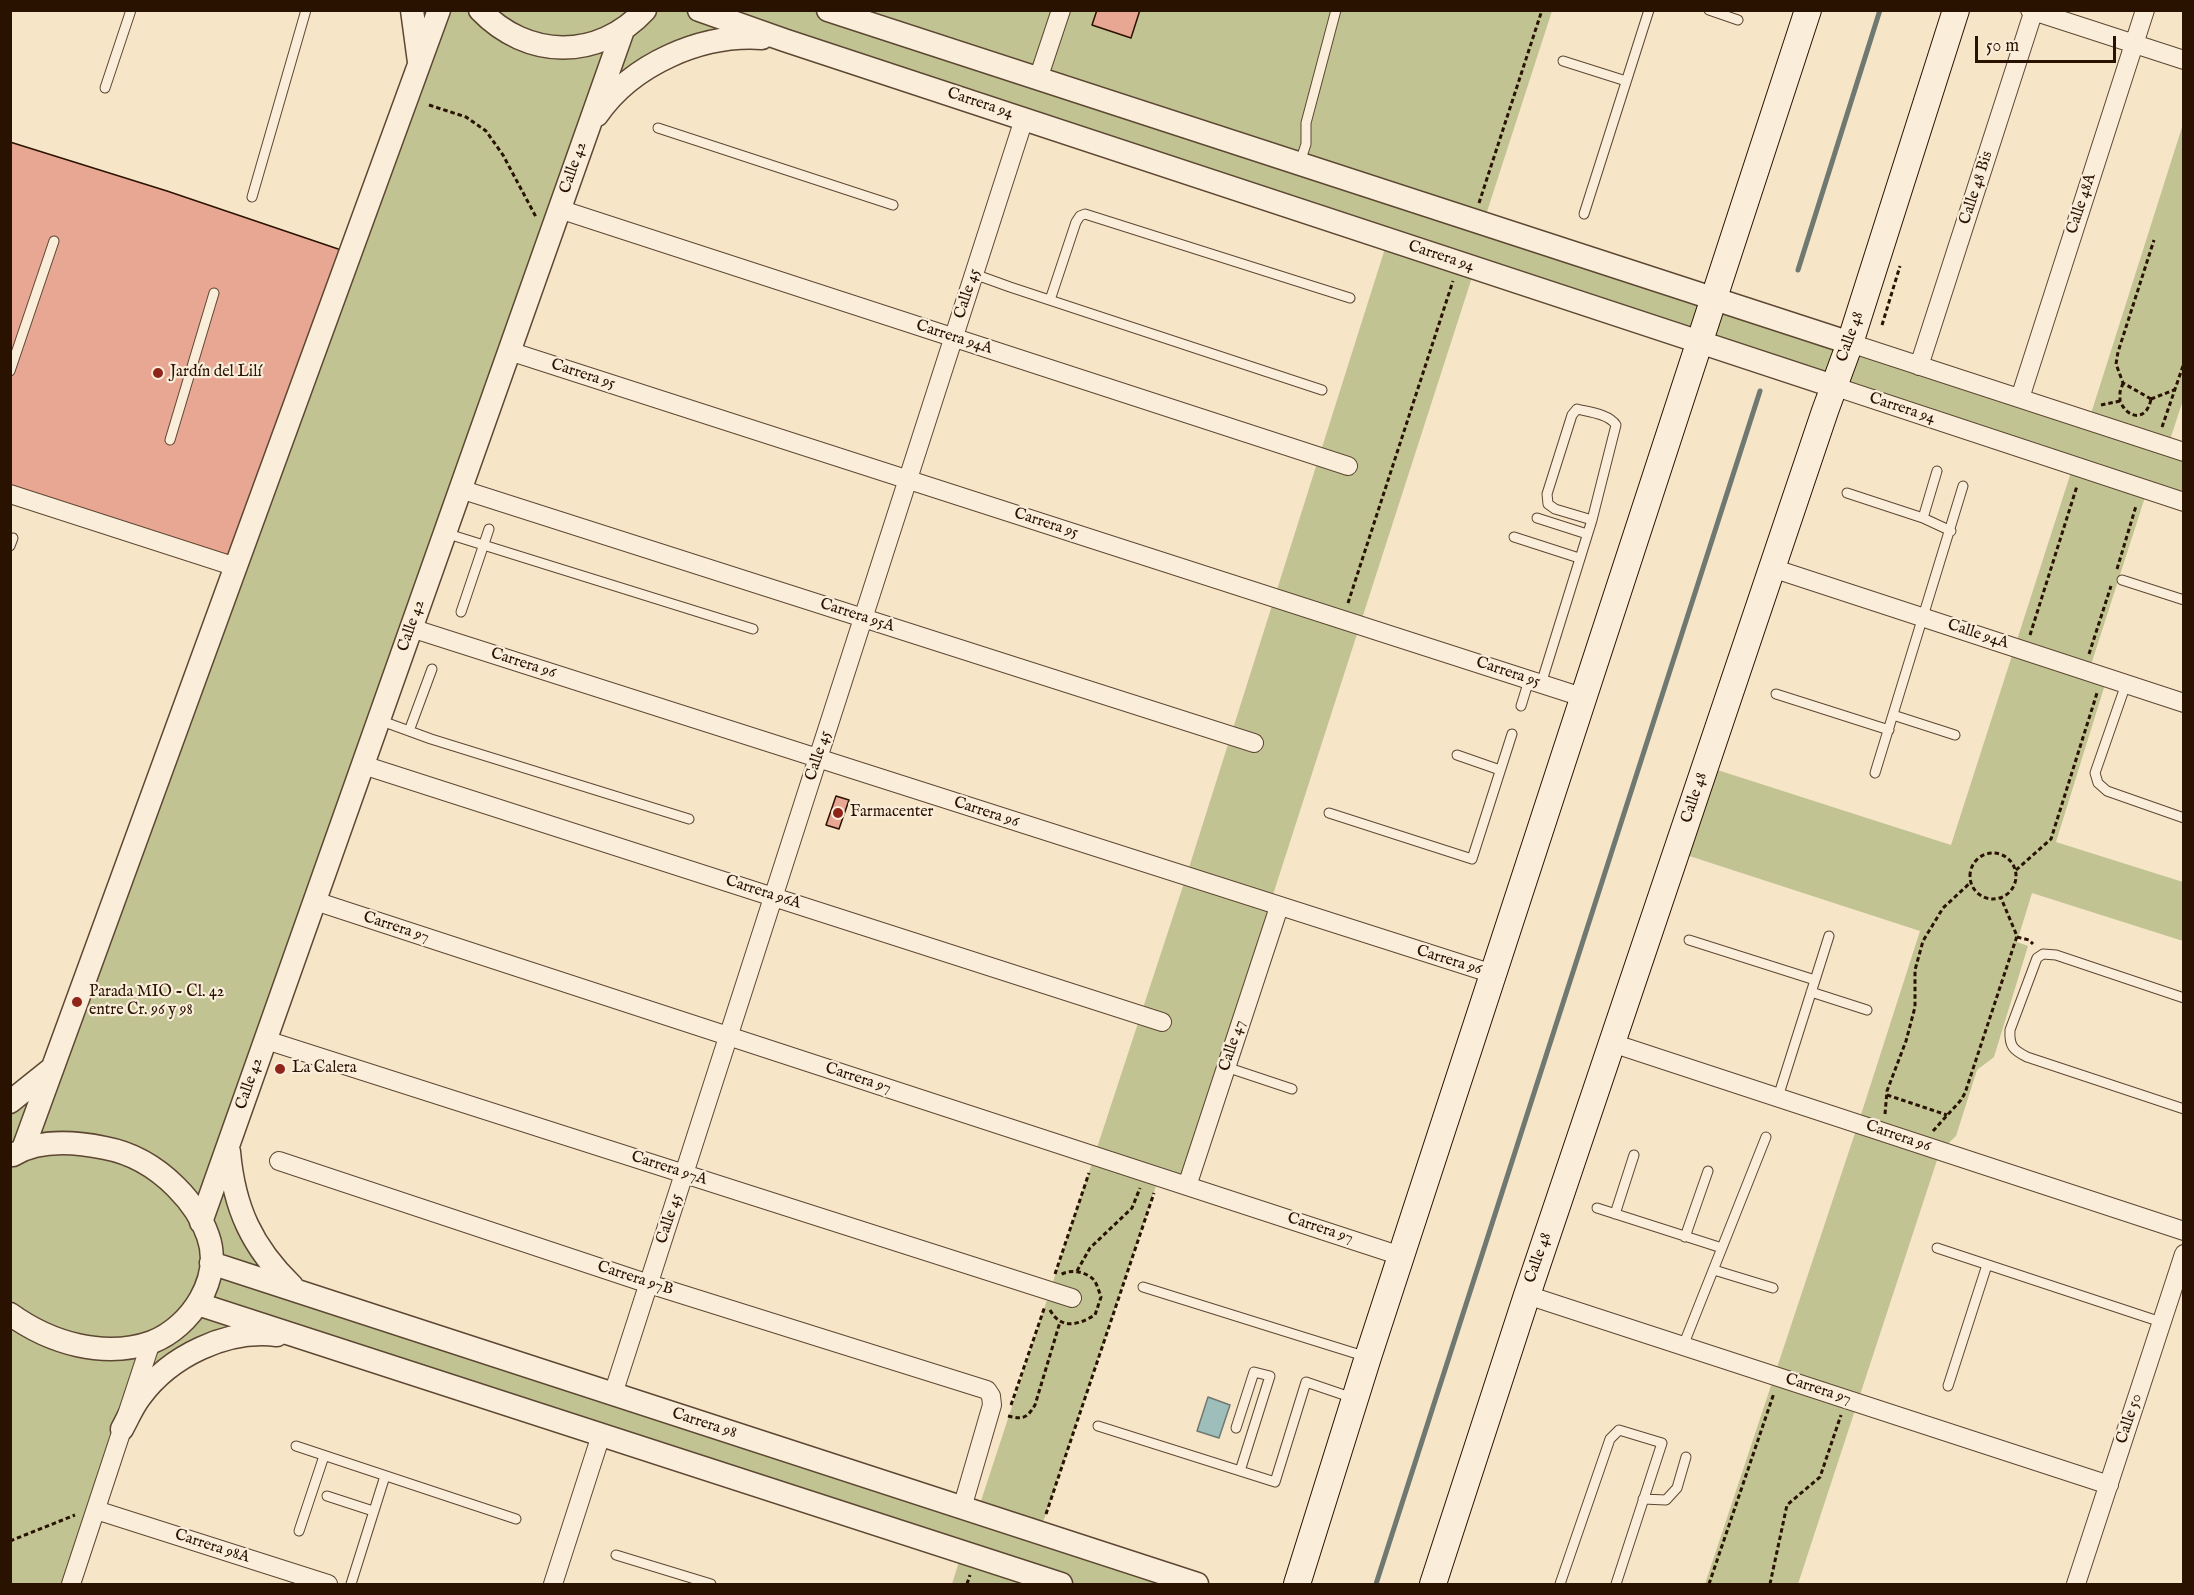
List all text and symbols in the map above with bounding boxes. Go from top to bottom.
scale bar [1978,24,2119,62]
text: 50 m [1986,35,2019,58]
street label: Carrera 94 [944,84,1016,124]
street label: Calle 42 [556,140,592,196]
street label: Calle 48 Bis [1956,149,1998,227]
street label: Calle 48A [2063,171,2101,237]
street label: Carrera 94 [1405,237,1477,277]
street label: Calle 45 [951,267,985,321]
street label: Calle 48 [1833,309,1869,365]
street label: Carrera 94A [913,317,995,359]
street label: Carrera 95 [548,356,618,394]
place label: Jardín del Lilí [170,363,262,383]
marker: Jardín del Lilí [151,366,165,380]
street label: Carrera 94 [1866,389,1938,429]
street label: Carrera 95 [1011,505,1081,543]
street label: Carrera 95A [817,595,897,637]
street label: Calle 42 [394,598,430,654]
street label: Calle 94A [1945,616,2011,654]
street label: Carrera 96 [488,644,558,684]
street label: Carrera 95 [1473,654,1543,692]
street label: Calle 45 [802,729,836,783]
street label: Calle 48 [1678,770,1712,826]
street label: Carrera 96 [951,793,1021,833]
place label: Farmacenter [850,803,933,823]
marker: Farmacenter [831,806,845,820]
street label: Carrera 96A [723,872,803,914]
street label: Carrera 97 [361,908,431,948]
street label: Carrera 96 [1414,942,1484,980]
place label: Parada MIO - Cl. 42 entre Cr. 96 y 98 [89,983,224,1021]
marker: Parada MIO - Cl. 42 entre Cr. 96 y 98 [70,995,84,1009]
street label: Calle 47 [1216,1018,1250,1074]
street label: Calle 42 [232,1056,268,1112]
place label: La Calera [292,1059,357,1079]
street label: Carrera 97 [823,1059,893,1099]
marker: La Calera [273,1062,287,1076]
street label: Carrera 96 [1863,1117,1933,1157]
street label: Carrera 97A [628,1148,710,1190]
street label: Calle 45 [653,1192,687,1246]
street label: Carrera 97 [1285,1209,1355,1249]
street label: Calle 48 [1521,1230,1557,1286]
street label: Carrera 97B [595,1258,675,1300]
street label: Carrera 97 [1783,1370,1853,1410]
street label: Calle 50 [2113,1392,2147,1446]
street label: Carrera 98 [669,1405,739,1443]
street label: Carrera 98A [172,1526,252,1568]

